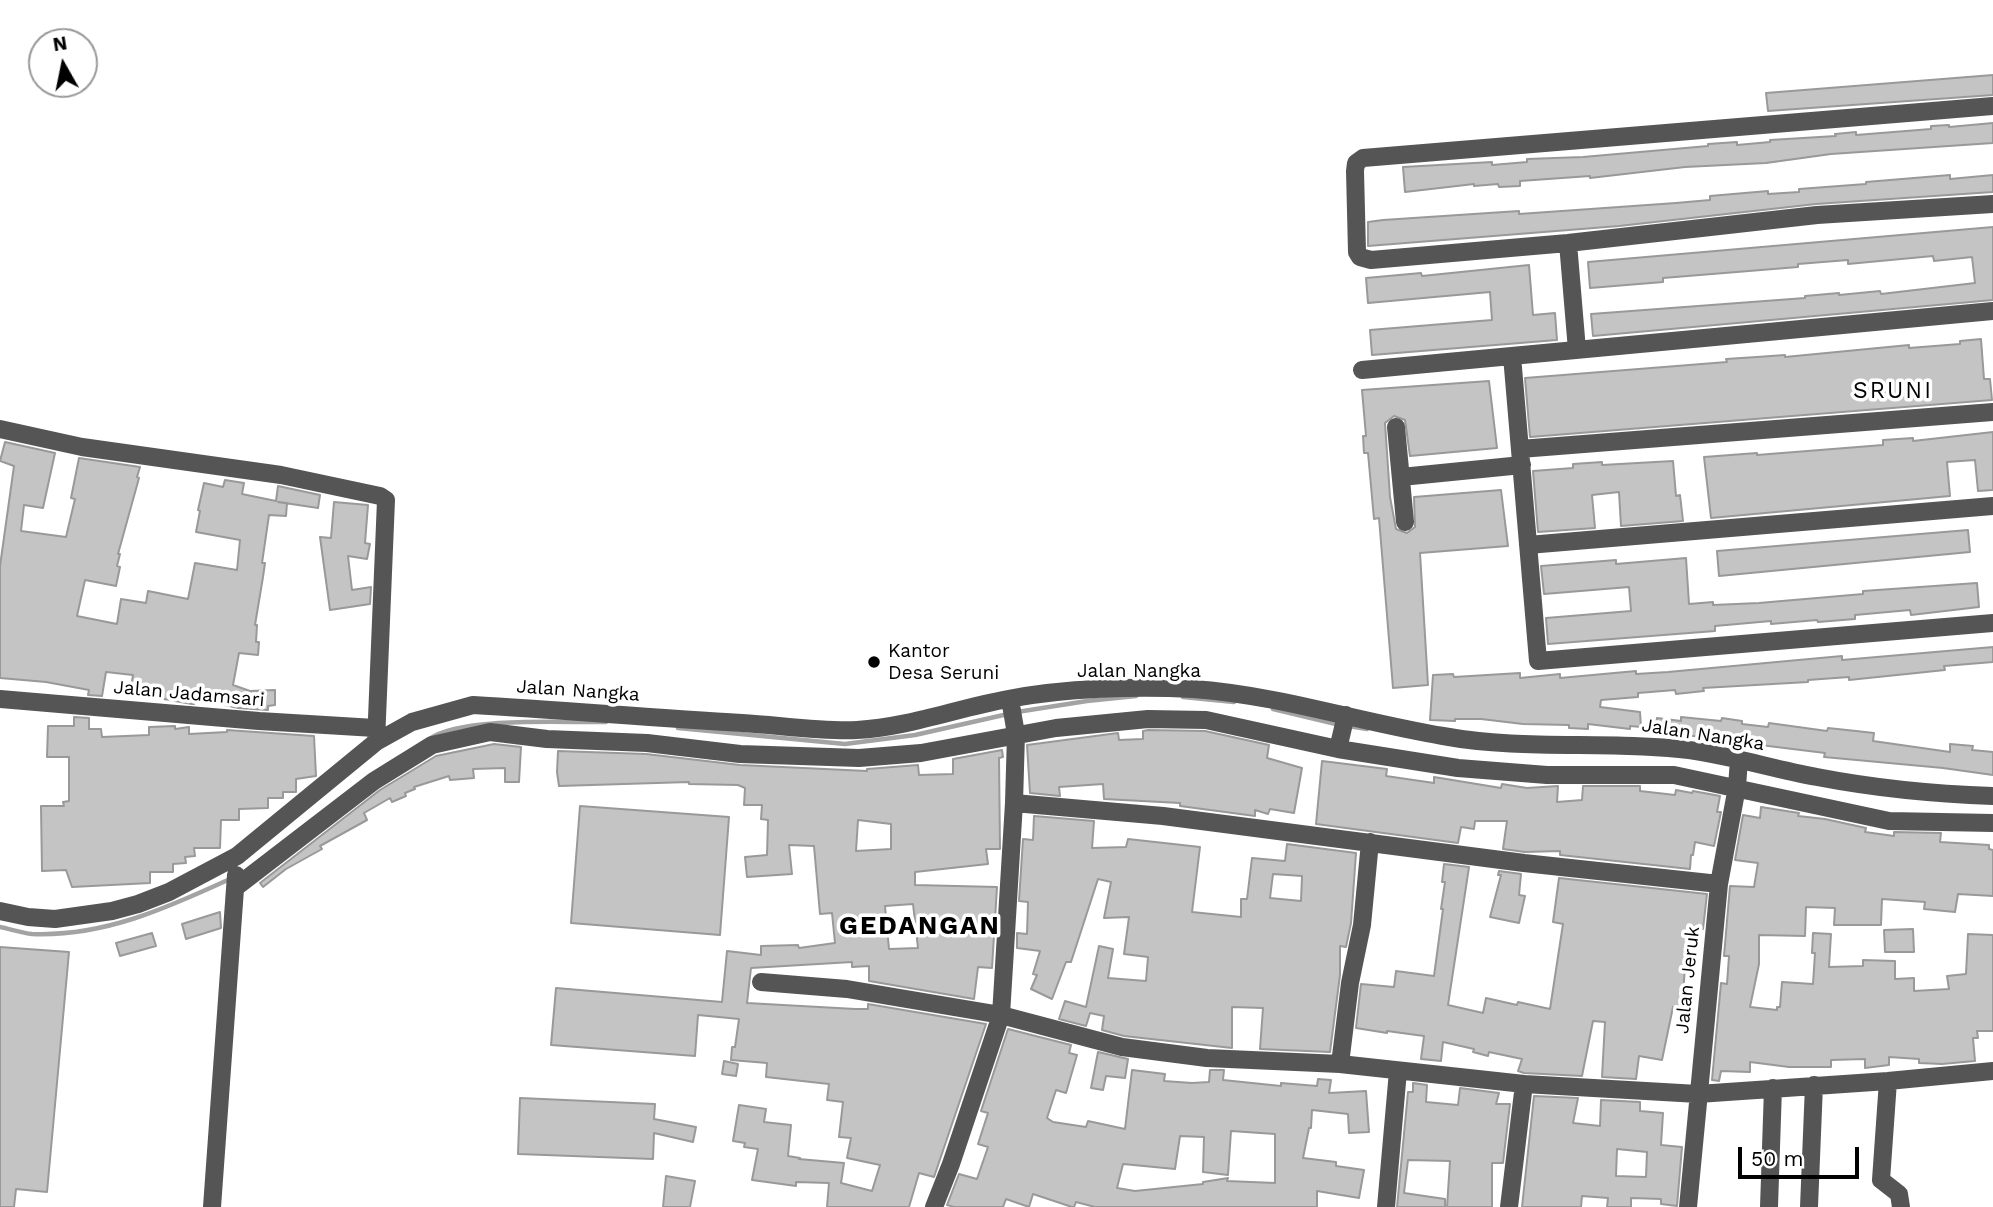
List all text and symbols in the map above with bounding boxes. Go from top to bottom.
north arrow [28,28,98,98]
text: N [51,31,69,56]
district label: SRUNI [1854,377,1932,405]
place label: Kantor Desa Seruni [888,640,999,684]
marker: Kantor Desa Seruni [866,654,882,670]
street label: Jalan Nangka [1077,660,1201,682]
street label: Jalan Nangka [515,675,641,707]
street label: Jalan Jadamsari [113,676,265,712]
street label: Jalan Nangka [1640,714,1766,756]
district label: GEDANGAN [840,910,1000,942]
street label: Jalan Jeruk [1671,925,1705,1035]
scale bar [1741,1134,1862,1178]
text: 50 m [1751,1146,1803,1171]

